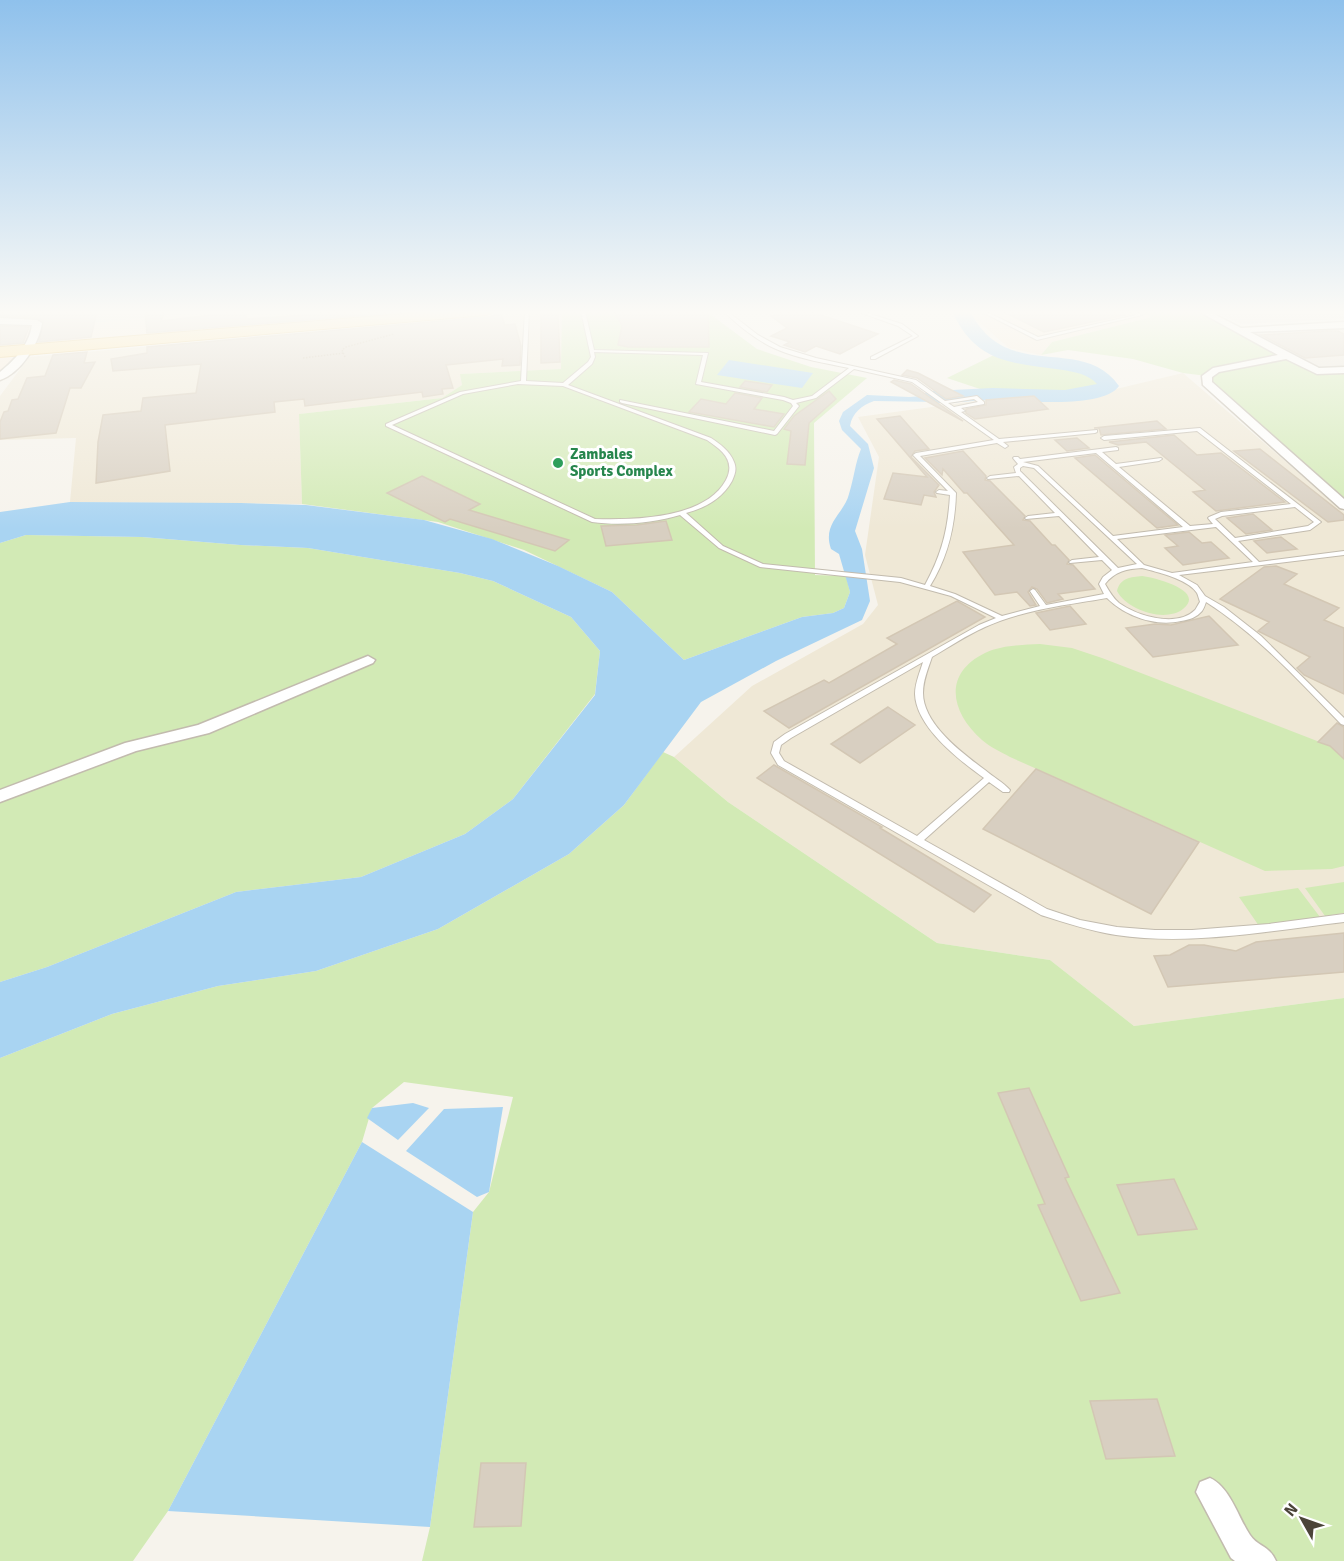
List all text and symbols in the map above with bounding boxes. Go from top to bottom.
place label: Zambales Sports Complex [570,445,673,480]
marker: Zambales Sports Complex [551,456,565,470]
north arrow [1272,1489,1332,1549]
text: N [1280,1499,1303,1521]

